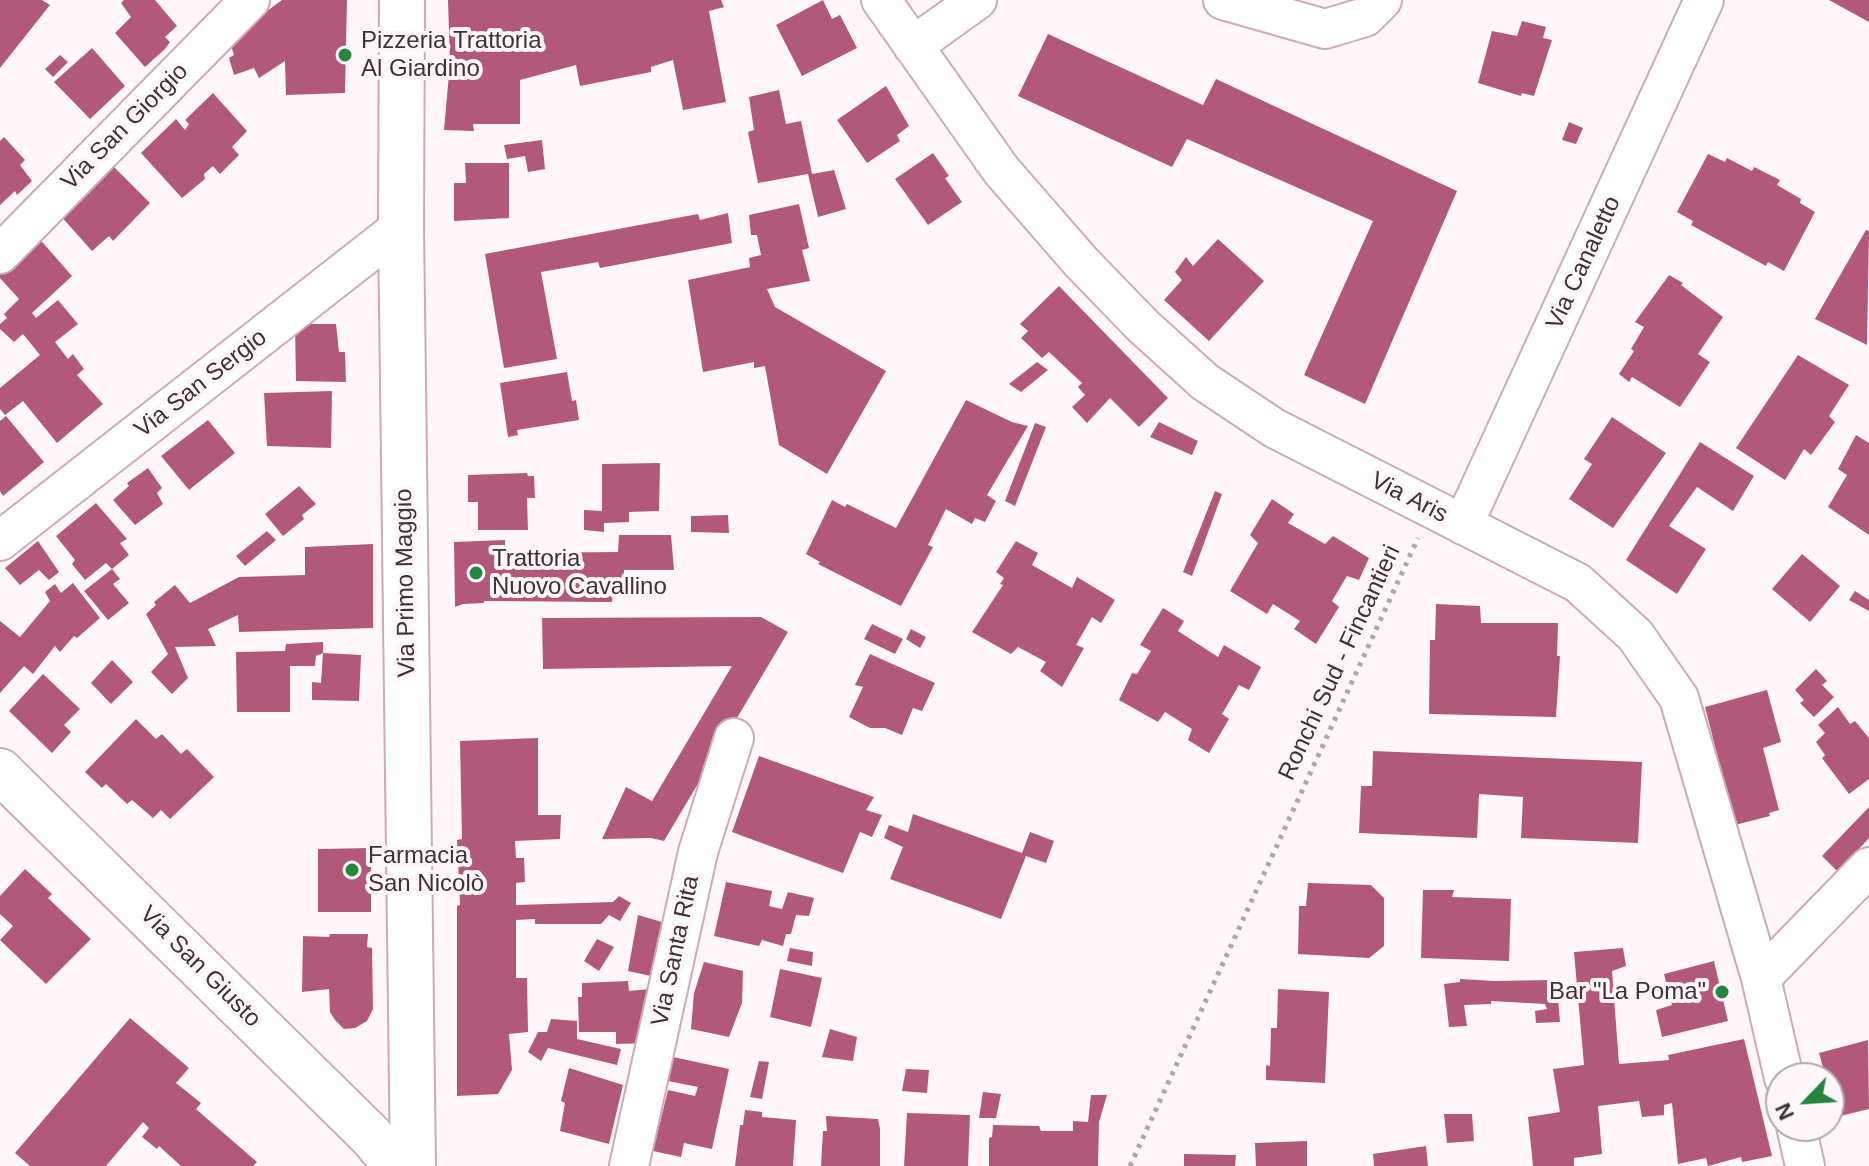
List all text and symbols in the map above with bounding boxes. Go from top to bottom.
place label: Pizzeria Trattoria Al Giardino [361,27,541,83]
marker: Pizzeria Trattoria Al Giardino [336,46,354,64]
street label: Via San Giorgio [56,58,194,196]
street label: Via Canaletto [1541,192,1627,334]
street label: Via San Sergio [129,324,273,444]
street label: Via Aris [1366,466,1452,530]
street label: Via Primo Maggio [390,488,422,678]
street label: Ronchi Sud - Fincantieri [1273,541,1407,785]
place label: Trattoria Nuovo Cavallino [492,545,667,601]
marker: Trattoria Nuovo Cavallino [467,564,485,582]
place label: Farmacia San Nicolò [368,842,484,898]
marker: Farmacia San Nicolò [343,861,361,879]
street label: Via Santa Rita [646,873,706,1029]
street label: Via San Giusto [133,900,267,1034]
place label: Bar "La Poma" [1549,978,1706,1006]
marker: Bar "La Poma" [1713,983,1731,1001]
north arrow [1765,1062,1845,1142]
text: N [1770,1099,1799,1124]

